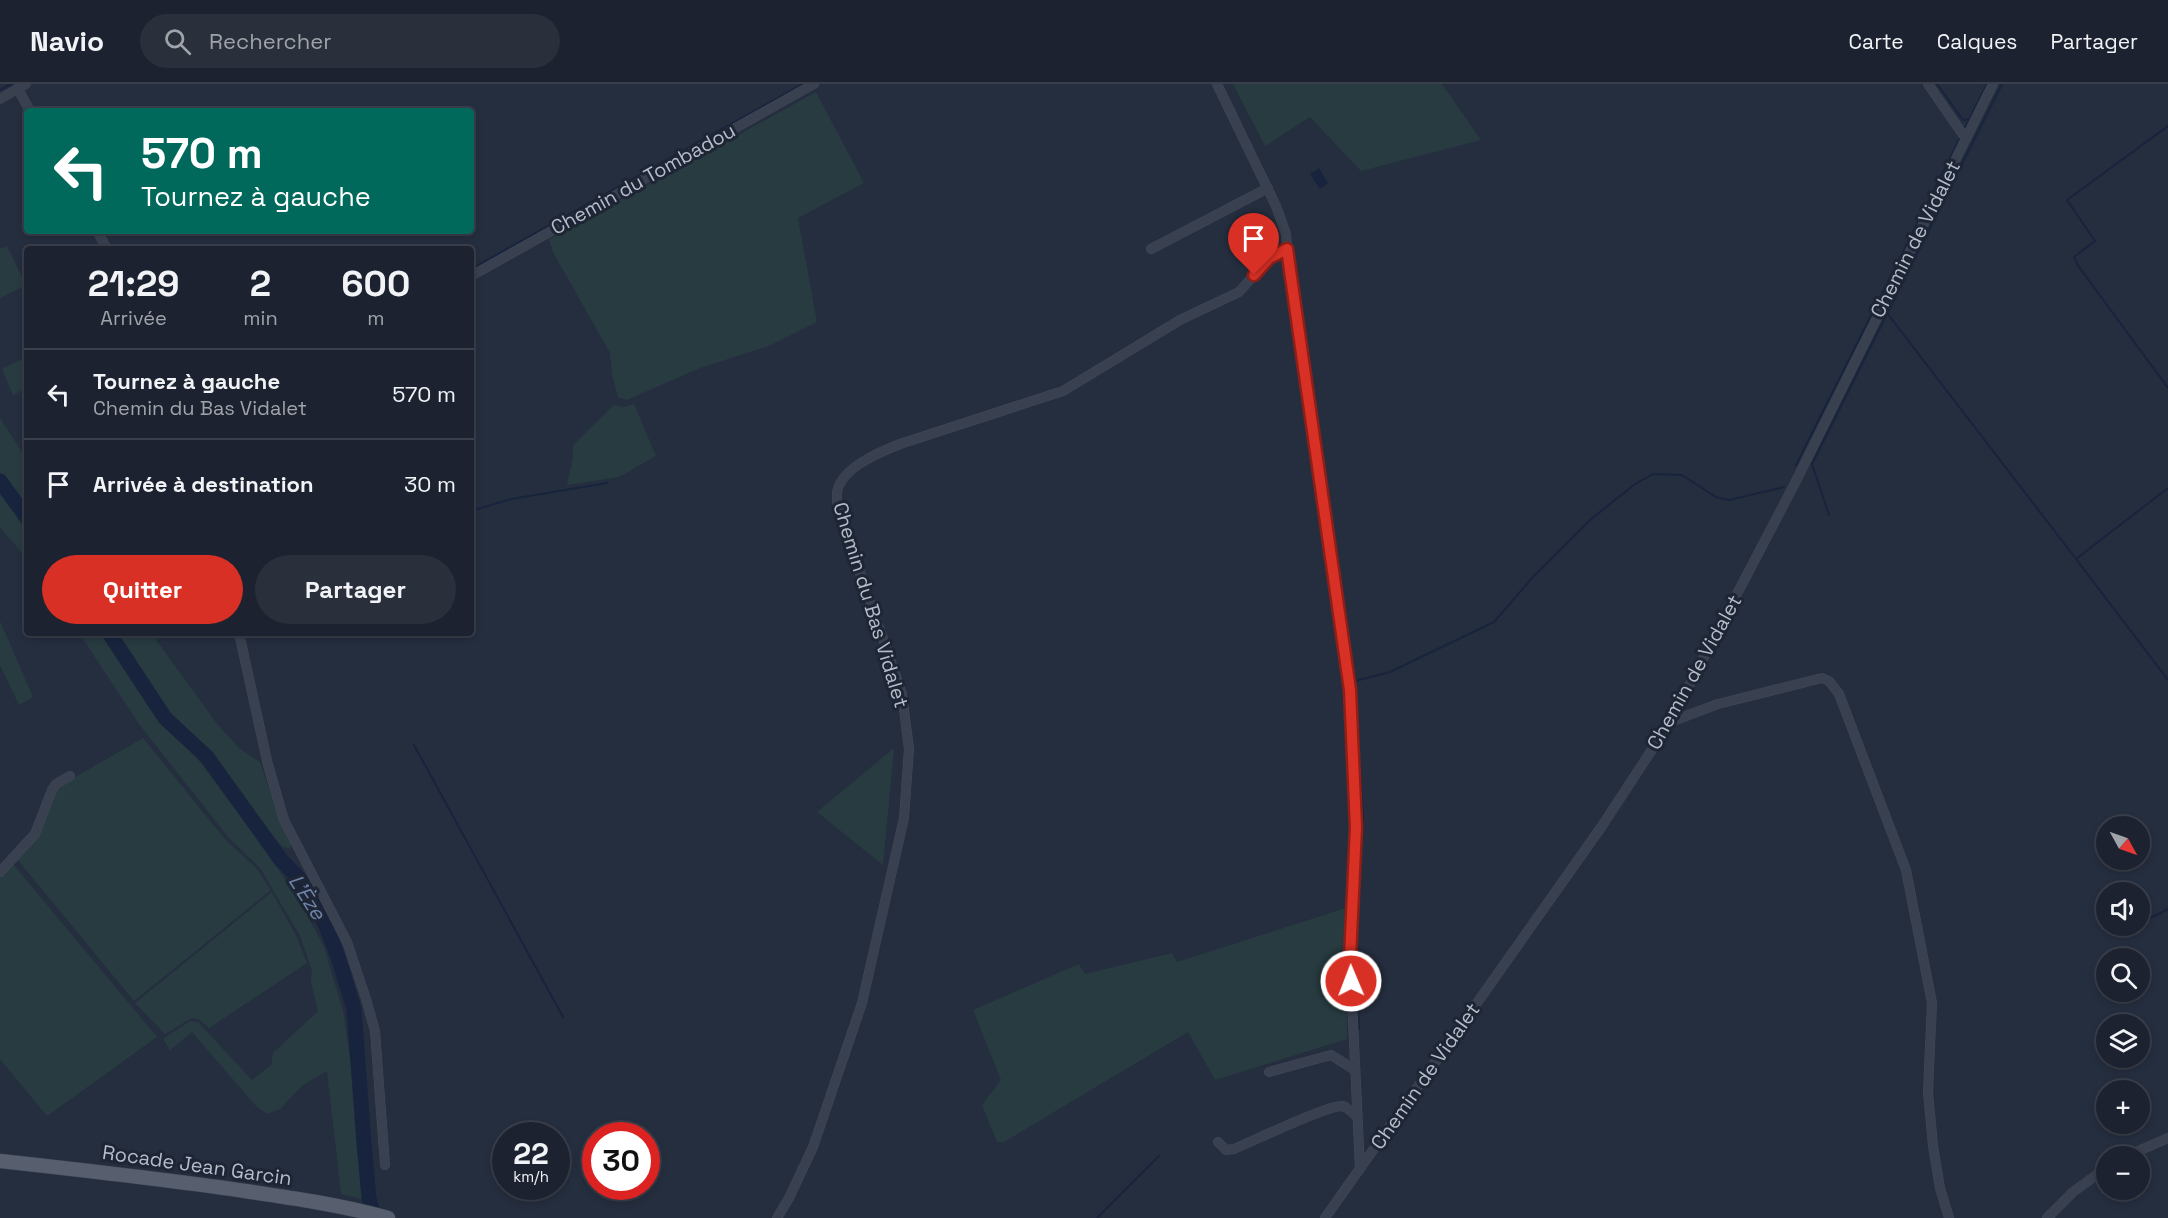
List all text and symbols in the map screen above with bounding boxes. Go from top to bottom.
search box [140,14,560,68]
text: Navio [30,23,104,59]
icon: search [161,25,194,58]
text: Rechercher [209,27,332,55]
text: Carte [1849,28,1904,55]
text: Calques [1937,28,2017,55]
text: Partager [2050,28,2138,55]
street label: Chemin du Tombadou [546,117,740,241]
text: 570 m [141,127,263,180]
icon: left [42,132,120,210]
street label: Chemin de Vidalet [1864,156,1966,322]
text: Tournez à gauche [141,179,371,214]
pin [1228,213,1279,275]
icon: arrive [1237,222,1270,255]
text: 21:29 [88,261,180,307]
text: 2 [250,261,271,307]
text: 600 [341,261,410,307]
text: Arrivée [100,305,167,331]
text: min [243,305,278,331]
text: m [367,305,384,331]
text: Tournez à gauche [93,367,280,395]
icon: left [42,378,75,411]
text: 570 m [392,380,456,408]
text: Chemin du Bas Vidalet [93,395,307,421]
icon: arrive [42,468,75,501]
text: Arrivée à destination [93,470,314,498]
text: 30 m [404,470,456,498]
street label: Chemin du Bas Vidalet [827,499,915,711]
button: Quitter [42,555,243,624]
button: Partager [255,555,456,624]
street label: Chemin de Vidalet [1641,590,1747,754]
north arrow [2096,816,2150,870]
map controls [2096,816,2150,1200]
water label: L'Èze [283,869,333,926]
button: sound [2096,882,2150,936]
button: search [2096,948,2150,1002]
position arrow [1319,949,1383,1013]
street label: Chemin de Vidalet [1365,998,1485,1154]
button: layers [2096,1014,2150,1068]
button: + [2096,1080,2150,1134]
speed limit sign: 30 [582,1122,660,1200]
text: 22 [513,1134,549,1173]
street label: Rocade Jean Garcin [101,1139,293,1191]
button: − [2096,1146,2150,1200]
text: km/h [513,1167,549,1186]

